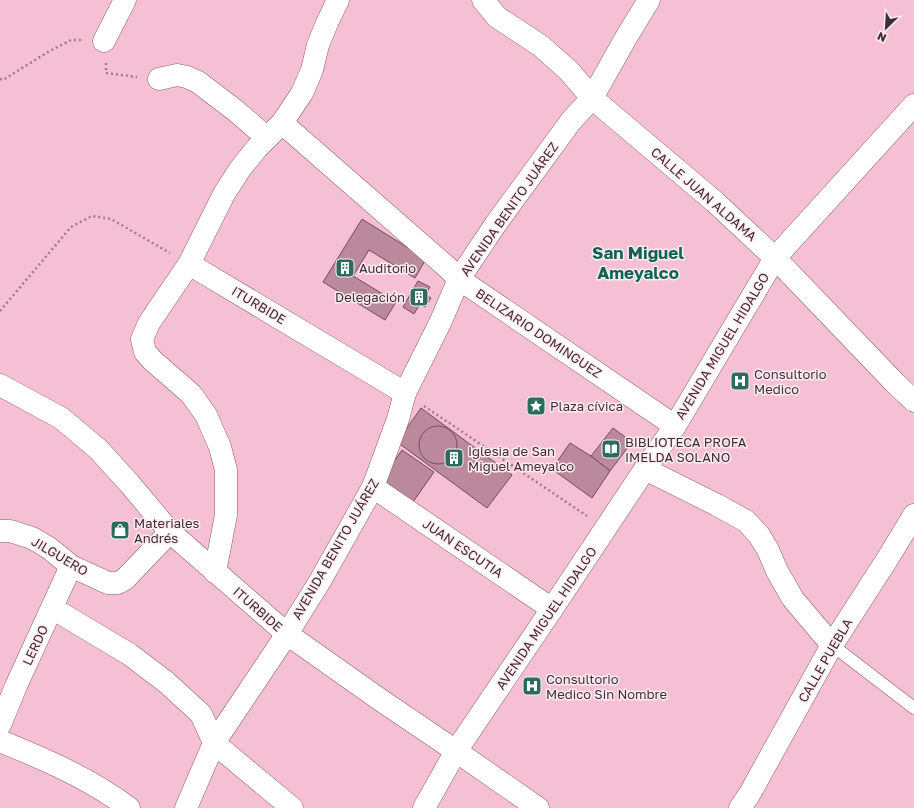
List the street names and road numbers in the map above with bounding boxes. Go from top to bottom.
street label: AVENIDA BENITO JUÁREZ [457,139,561,279]
street label: CALLE JUAN ALDAMA [648,144,760,245]
street label: AVENIDA MIGUEL HIDALGO [672,270,772,422]
street label: ITURBIDE [229,283,289,327]
street label: BELIZARIO DOMINGUEZ [473,285,605,381]
street label: AVENIDA BENITO JUÁREZ [288,476,382,622]
street label: JUAN ESCUTIA [420,515,507,581]
street label: JILGUERO [29,533,91,579]
street label: AVENIDA MIGUEL HIDALGO [492,544,600,692]
street label: ITURBIDE [230,583,286,635]
street label: CALLE PUEBLA [794,615,856,705]
street label: LERDO [19,622,51,668]

